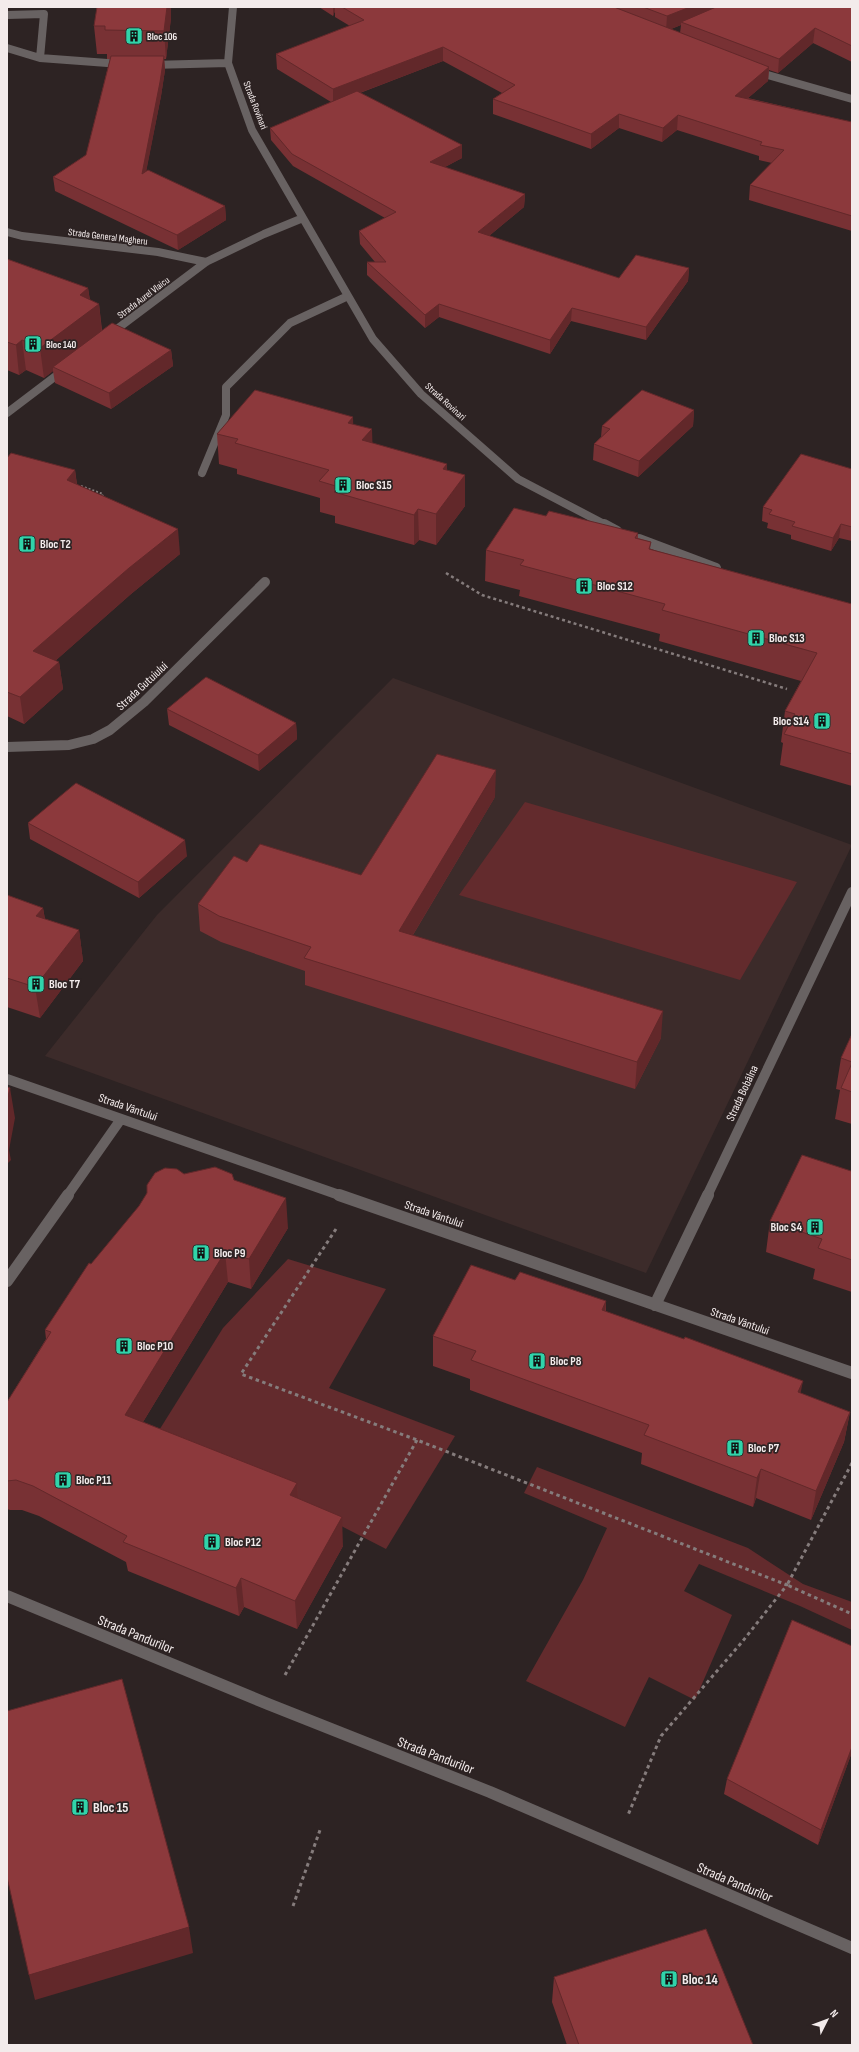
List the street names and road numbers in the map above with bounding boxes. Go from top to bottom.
street label: Strada Rovinari [240,80,270,131]
street label: Strada General Magheru [67,226,148,248]
street label: Strada Aurel Vlaicu [115,274,172,321]
street label: Strada Rovinari [422,380,468,423]
street label: Strada Gutuiului [114,659,171,714]
street label: Strada Bobâlna [723,1062,762,1124]
street label: Strada Vântului [96,1090,159,1125]
street label: Strada Vântului [402,1197,465,1232]
street label: Strada Vântului [708,1304,771,1339]
street label: Strada Pandurilor [95,1611,176,1657]
street label: Strada Pandurilor [395,1733,477,1778]
street label: Strada Pandurilor [694,1859,775,1906]

